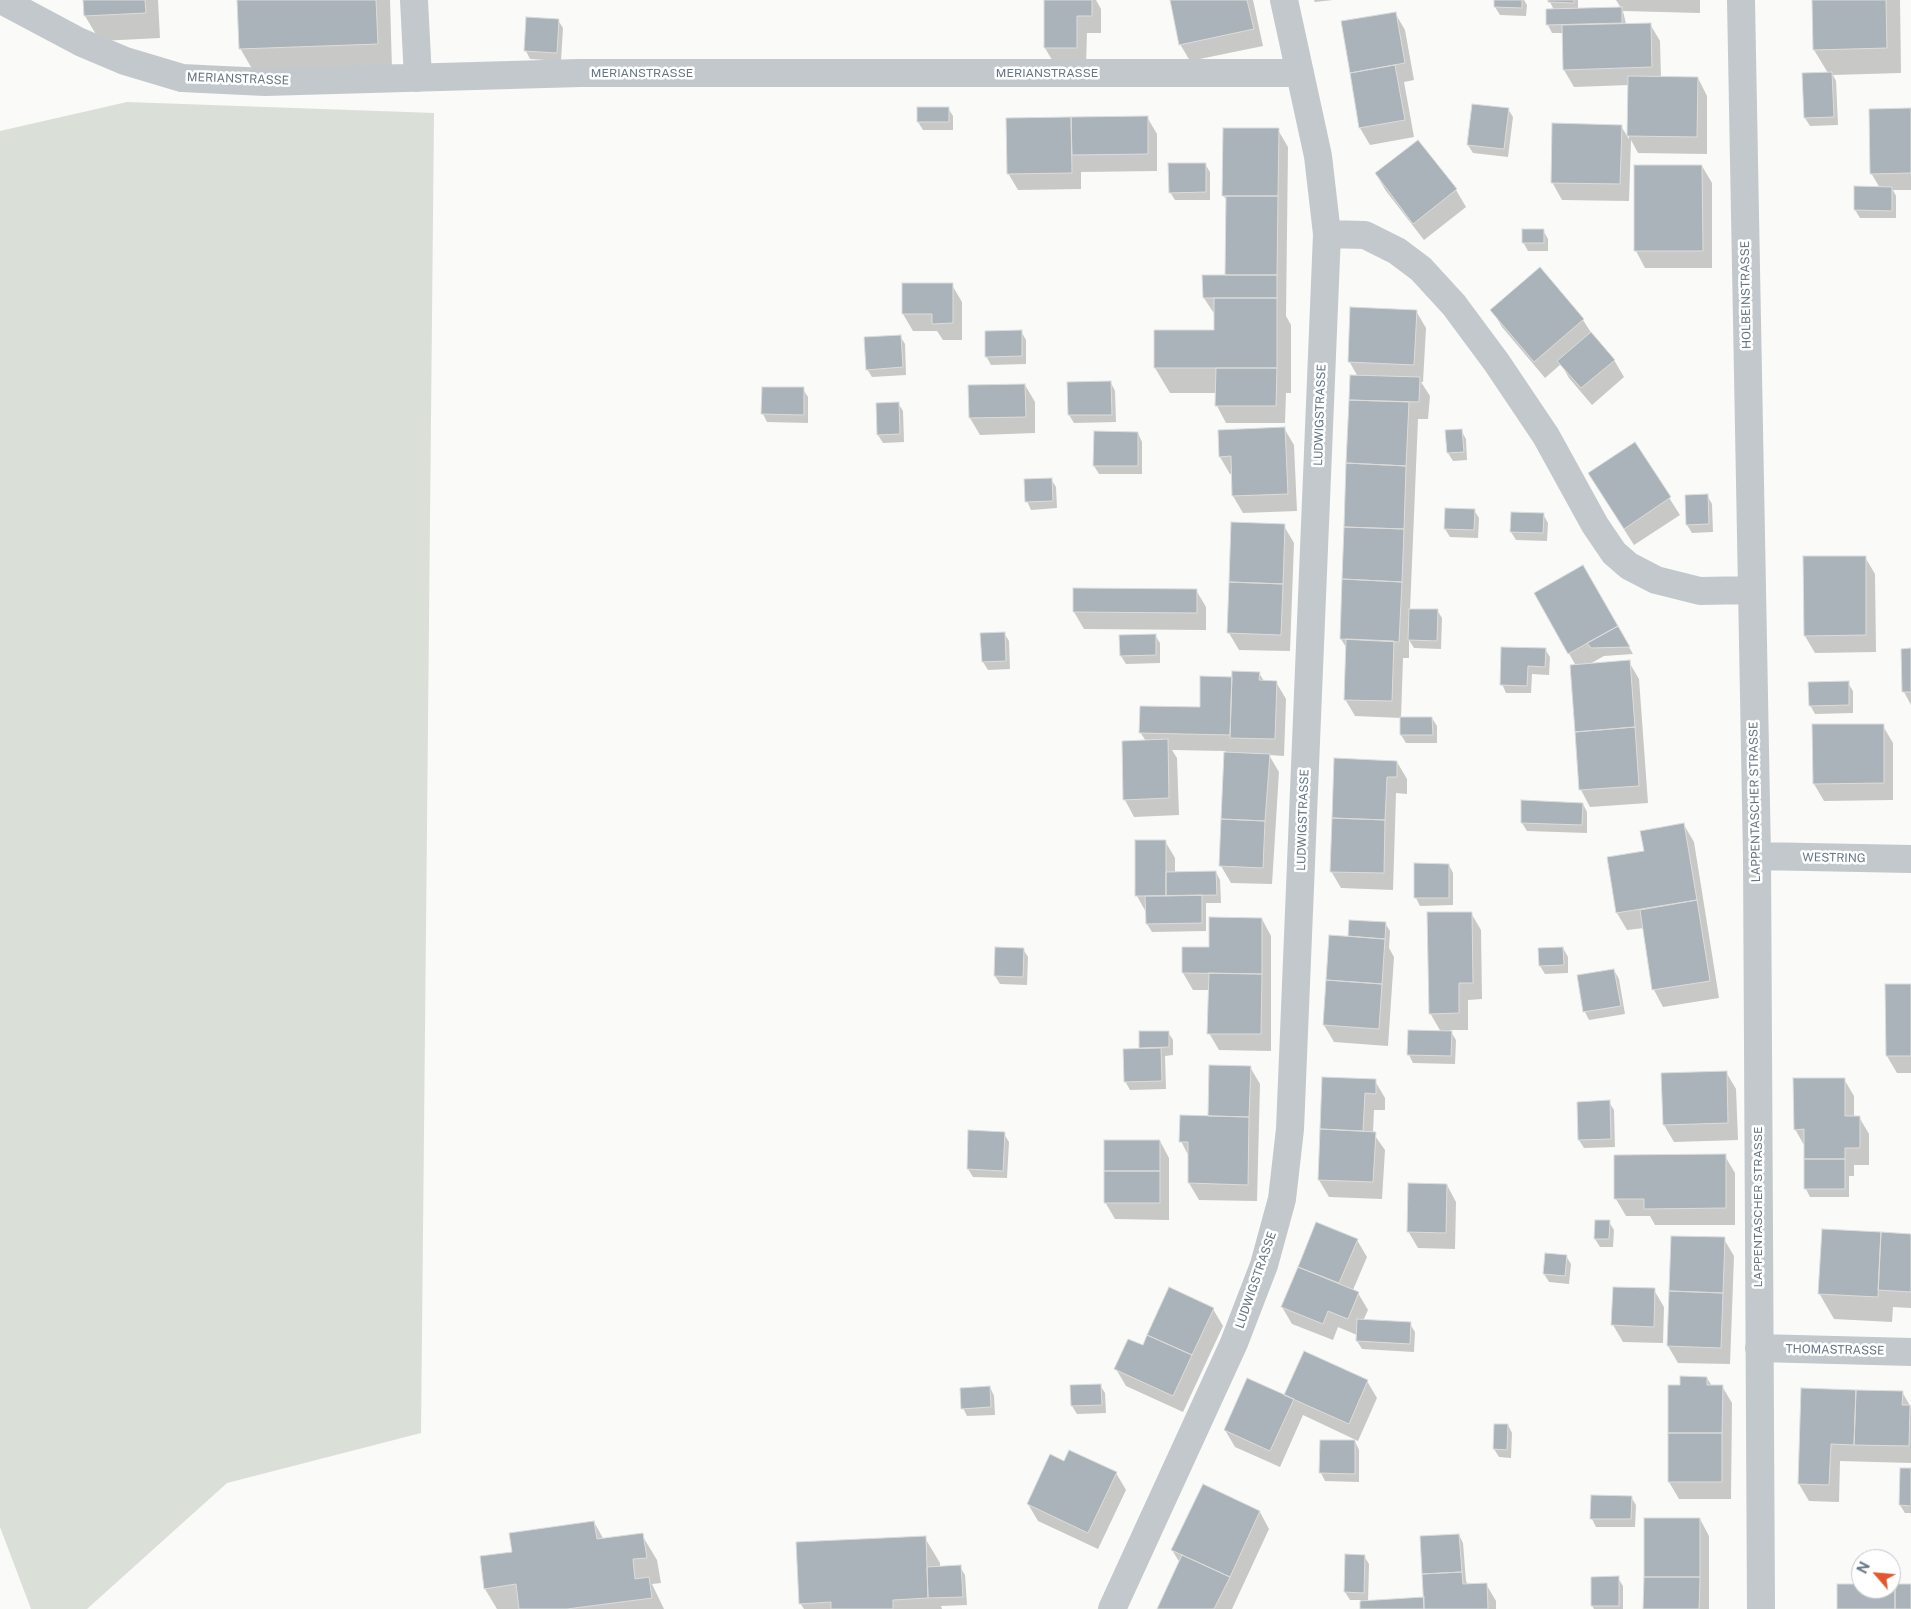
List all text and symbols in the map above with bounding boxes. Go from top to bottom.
street label: MERIANSTRASSE [591,66,693,80]
street label: MERIANSTRASSE [996,66,1098,80]
street label: MERIANSTRASSE [187,70,289,88]
street label: HOLBEINSTRASSE [1738,241,1754,349]
street label: LUDWIGSTRASSE [1311,364,1329,466]
street label: LAPPENTASCHER STRASSE [1746,721,1764,883]
street label: LUDWIGSTRASSE [1294,769,1312,871]
street label: WESTRING [1802,850,1866,866]
street label: LAPPENTASCHER STRASSE [1751,1127,1765,1287]
street label: LUDWIGSTRASSE [1233,1230,1279,1330]
street label: THOMASTRASSE [1785,1342,1885,1358]
north arrow [1851,1549,1901,1599]
text: N [1854,1559,1873,1576]

